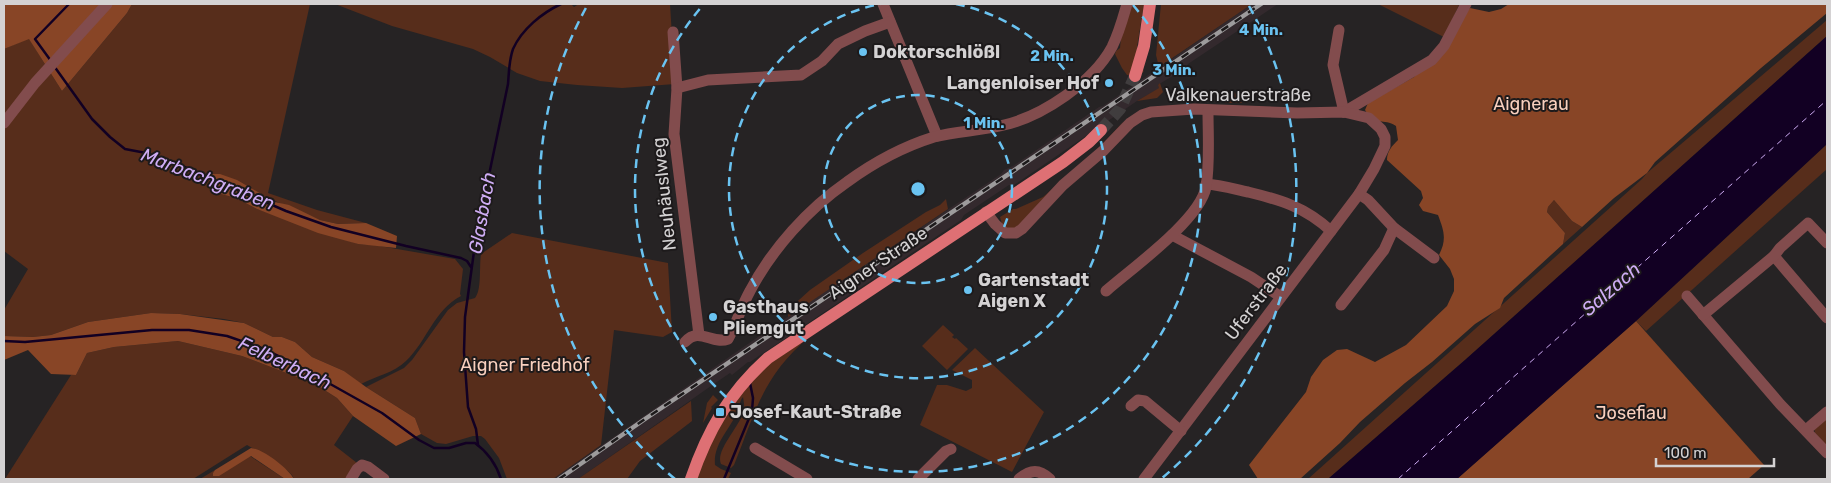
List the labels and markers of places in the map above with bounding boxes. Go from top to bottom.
place label: Doktorschlößl [873,41,1000,63]
marker: Doktorschlößl [857,46,869,58]
place label: Langenloiser Hof [947,72,1099,94]
marker: Langenloiser Hof [1103,77,1115,89]
centre of rings [909,180,927,198]
place label: Gartenstadt Aigen X [978,269,1089,312]
marker: Gartenstadt Aigen X [962,284,974,296]
place label: Gasthaus Pliemgut [723,296,809,339]
marker: Gasthaus Pliemgut [707,311,719,323]
place label: Josef-Kaut-Straße [730,401,902,423]
marker: Josef-Kaut-Straße [714,406,726,418]

